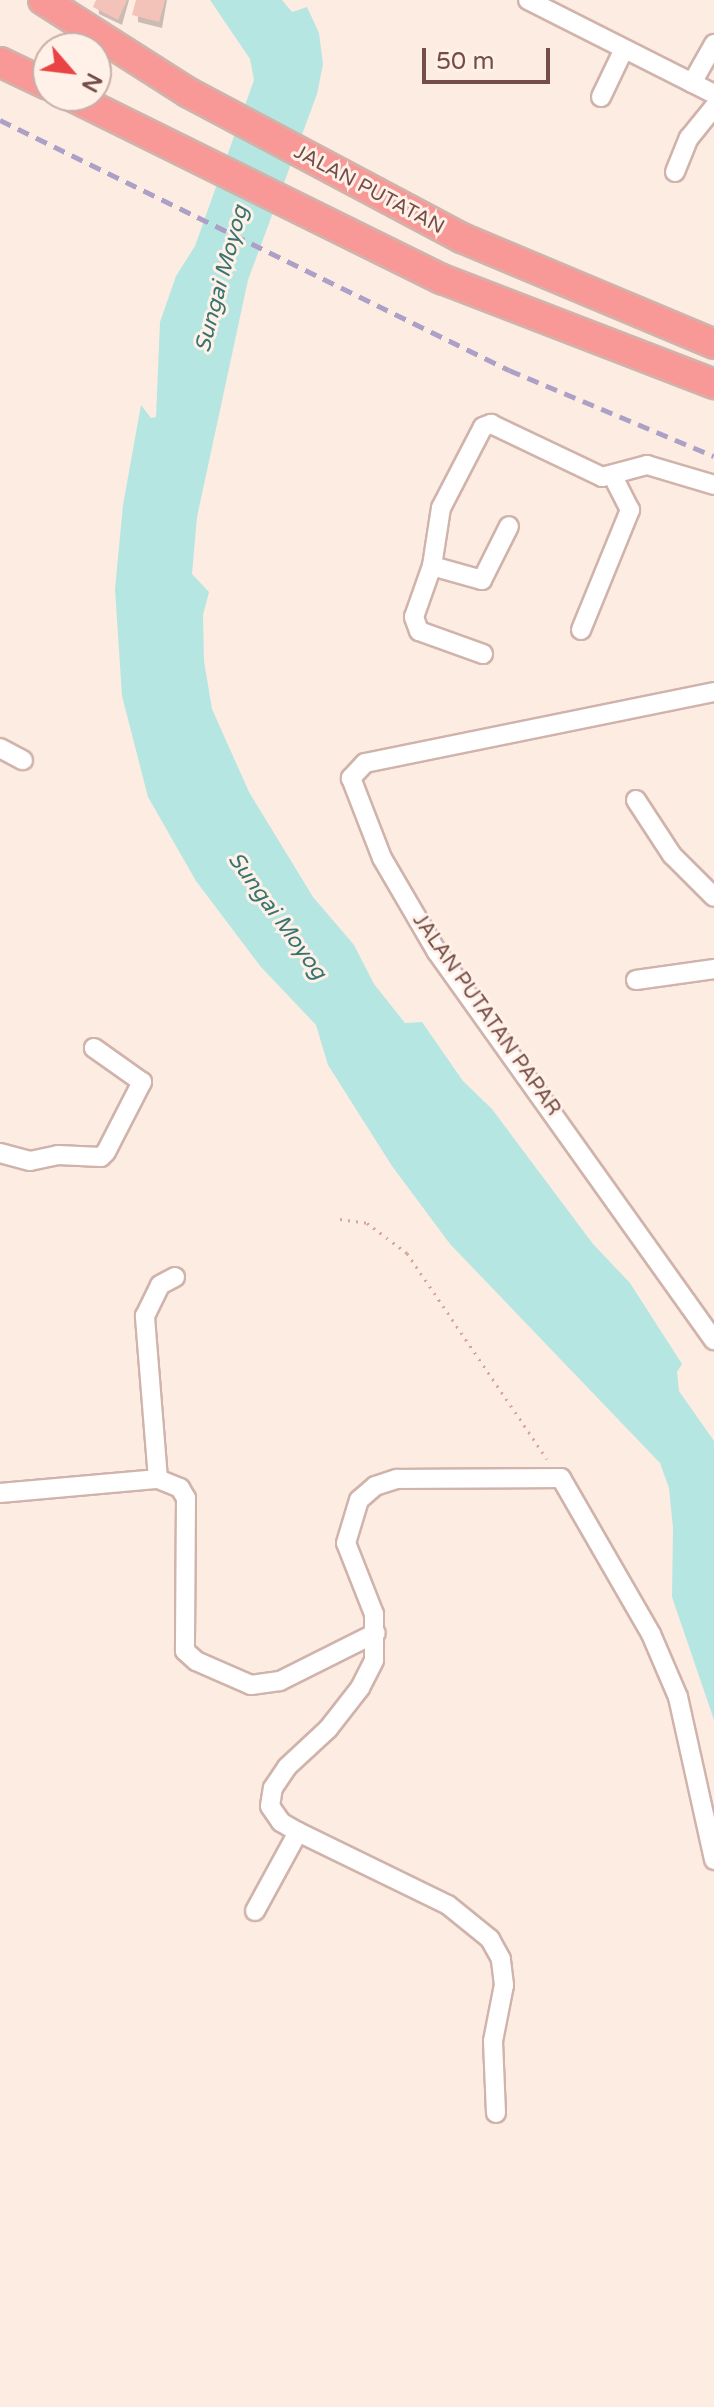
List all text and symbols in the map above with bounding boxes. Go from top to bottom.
north arrow [32,32,112,112]
scale bar [426,32,554,82]
text: 50 m [436,47,494,76]
text: N [76,68,107,96]
street label: JALAN PUTATAN [290,140,448,240]
water label: Sungai Moyog [190,203,254,355]
water label: Sungai Moyog [222,847,332,985]
street label: JALAN PUTATAN PAPAR [407,909,565,1121]

